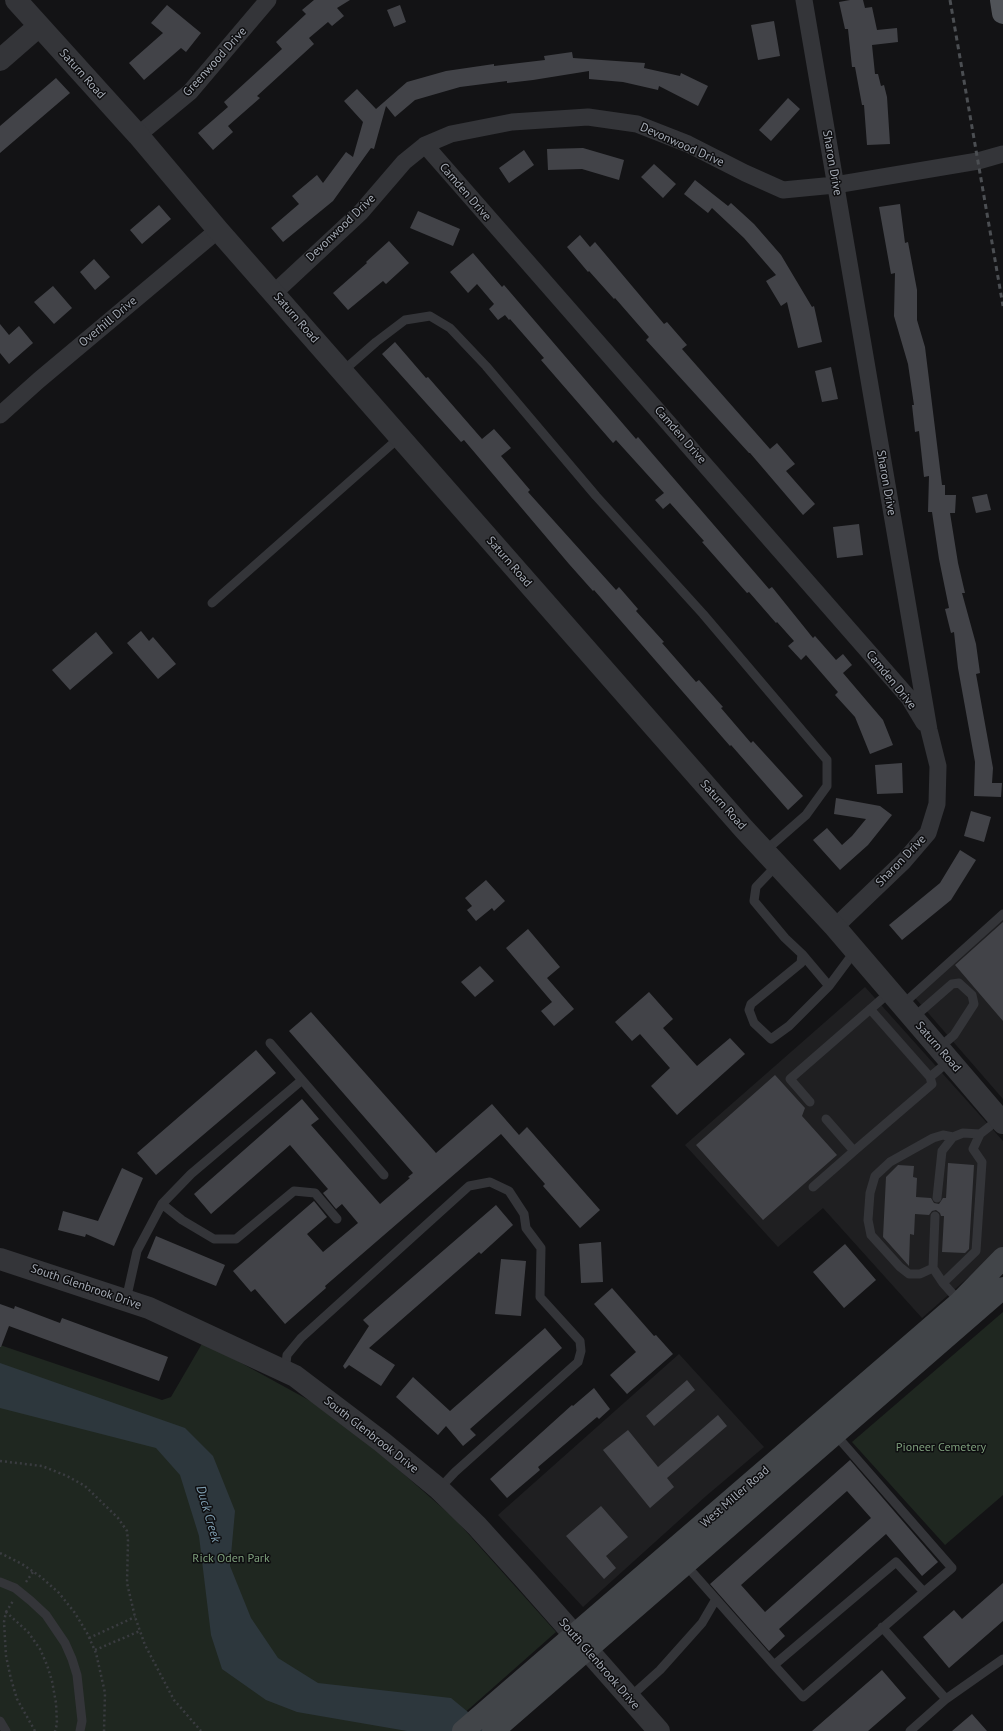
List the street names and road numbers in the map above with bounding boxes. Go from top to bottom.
street label: Greenwood Drive [180,24,250,100]
street label: Saturn Road [56,46,108,102]
street label: Devonwood Drive [638,120,726,170]
street label: Sharon Drive [819,129,845,197]
street label: Camden Drive [436,160,494,224]
street label: Devonwood Drive [303,191,379,265]
street label: Saturn Road [270,290,322,346]
street label: Overhill Drive [76,294,140,350]
street label: Camden Drive [651,403,709,467]
street label: Sharon Drive [873,449,899,517]
street label: Saturn Road [483,534,535,590]
street label: Camden Drive [863,648,919,712]
street label: Saturn Road [697,777,749,833]
street label: Sharon Drive [873,832,929,890]
street label: Saturn Road [912,1019,964,1075]
street label: South Glenbrook Drive [29,1261,143,1313]
street label: South Glenbrook Drive [321,1394,421,1476]
street label: West Miller Road [698,1463,772,1531]
street label: South Glenbrook Drive [556,1616,642,1712]

